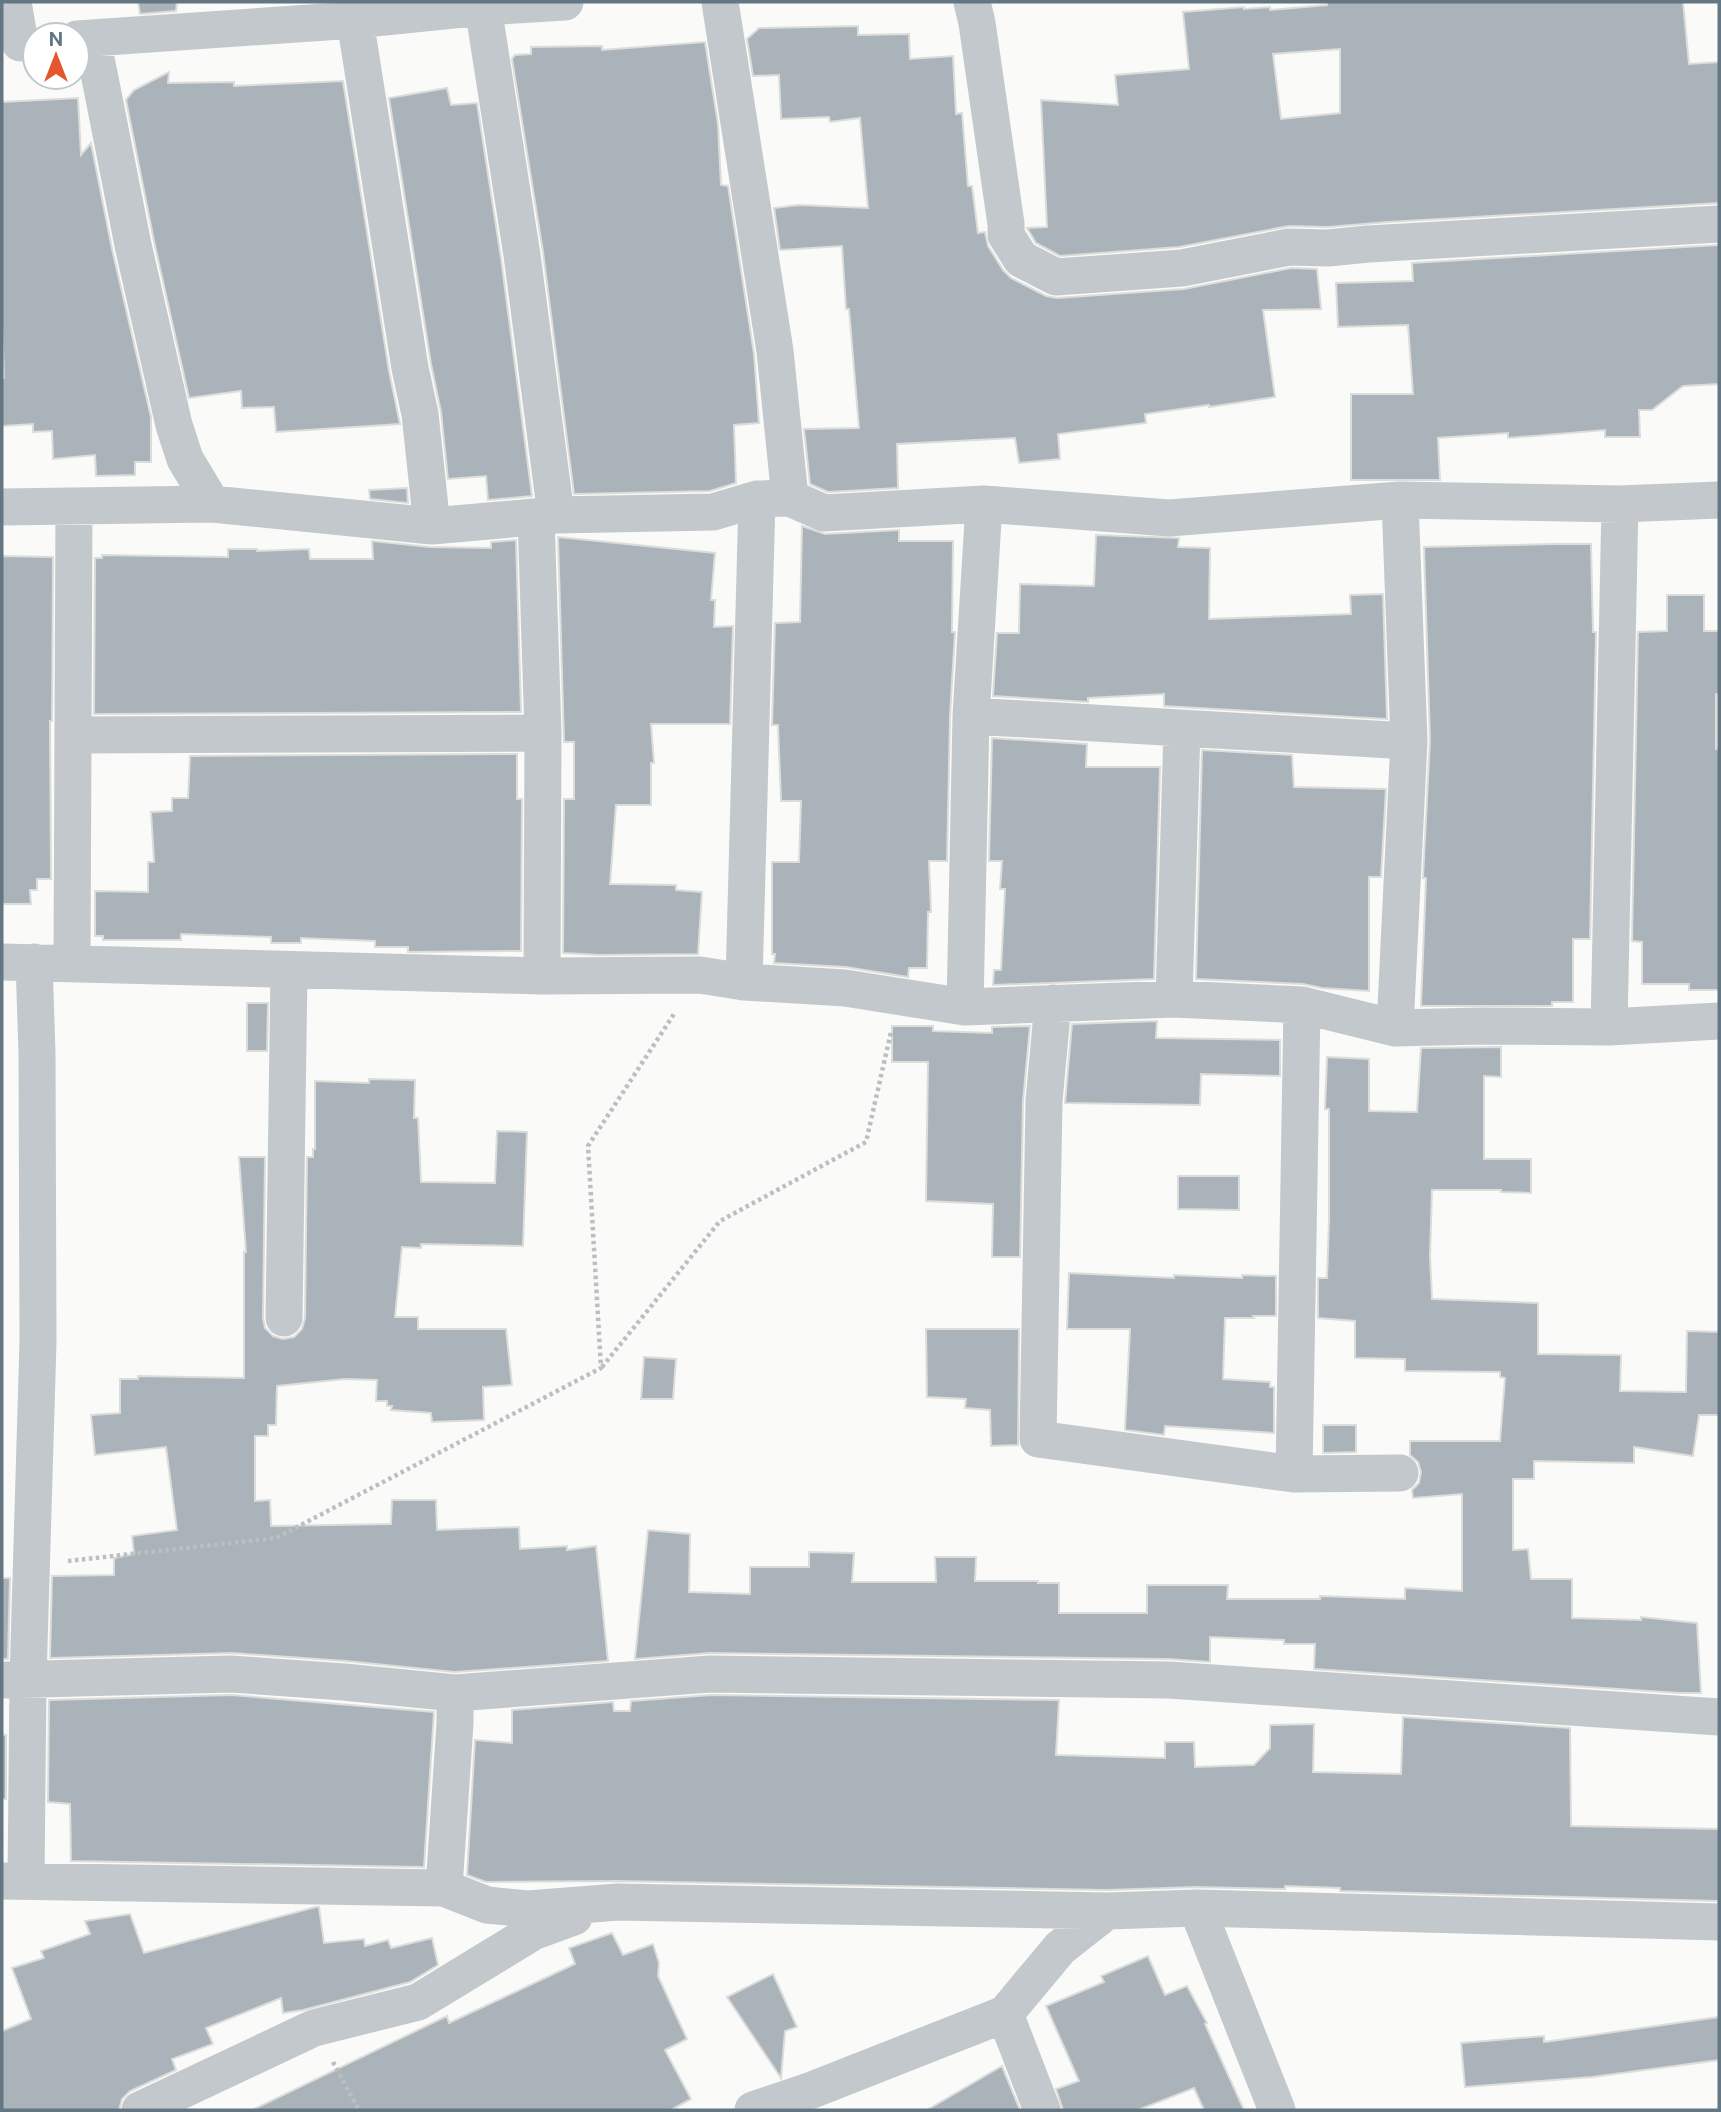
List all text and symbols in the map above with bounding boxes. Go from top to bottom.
north arrow [21,21,91,91]
text: N [49,28,63,50]

